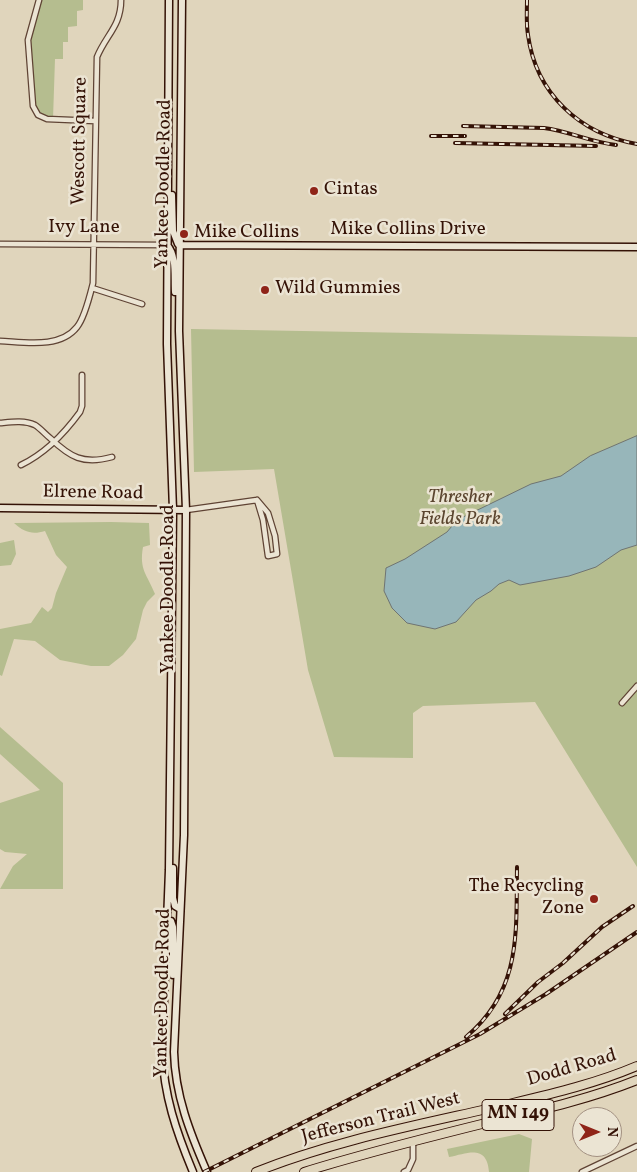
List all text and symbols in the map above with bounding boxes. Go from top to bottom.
street label: Wescott Square [68,77,94,205]
street label: Yankee Doodle Road [152,99,178,269]
place label: Cintas [324,180,378,202]
marker: Cintas [308,185,320,197]
street label: Ivy Lane [48,218,120,240]
street label: Mike Collins Drive [330,220,486,242]
place label: Mike Collins [194,223,299,245]
marker: Mike Collins [178,228,190,240]
place label: Wild Gummies [275,279,400,301]
marker: Wild Gummies [259,284,271,296]
street label: Elrene Road [42,482,144,506]
park label: Thresher Fields Park [419,488,501,532]
street label: Yankee Doodle Road [159,504,181,674]
place label: The Recycling Zone [468,877,584,921]
marker: The Recycling Zone [588,893,600,905]
street label: Yankee Doodle Road [151,908,177,1078]
street label: Dodd Road [525,1045,619,1093]
street label: Jefferson Trail West [299,1088,463,1150]
road number: MN 149 [482,1100,554,1130]
north arrow [572,1107,622,1157]
text: N [602,1127,621,1137]

